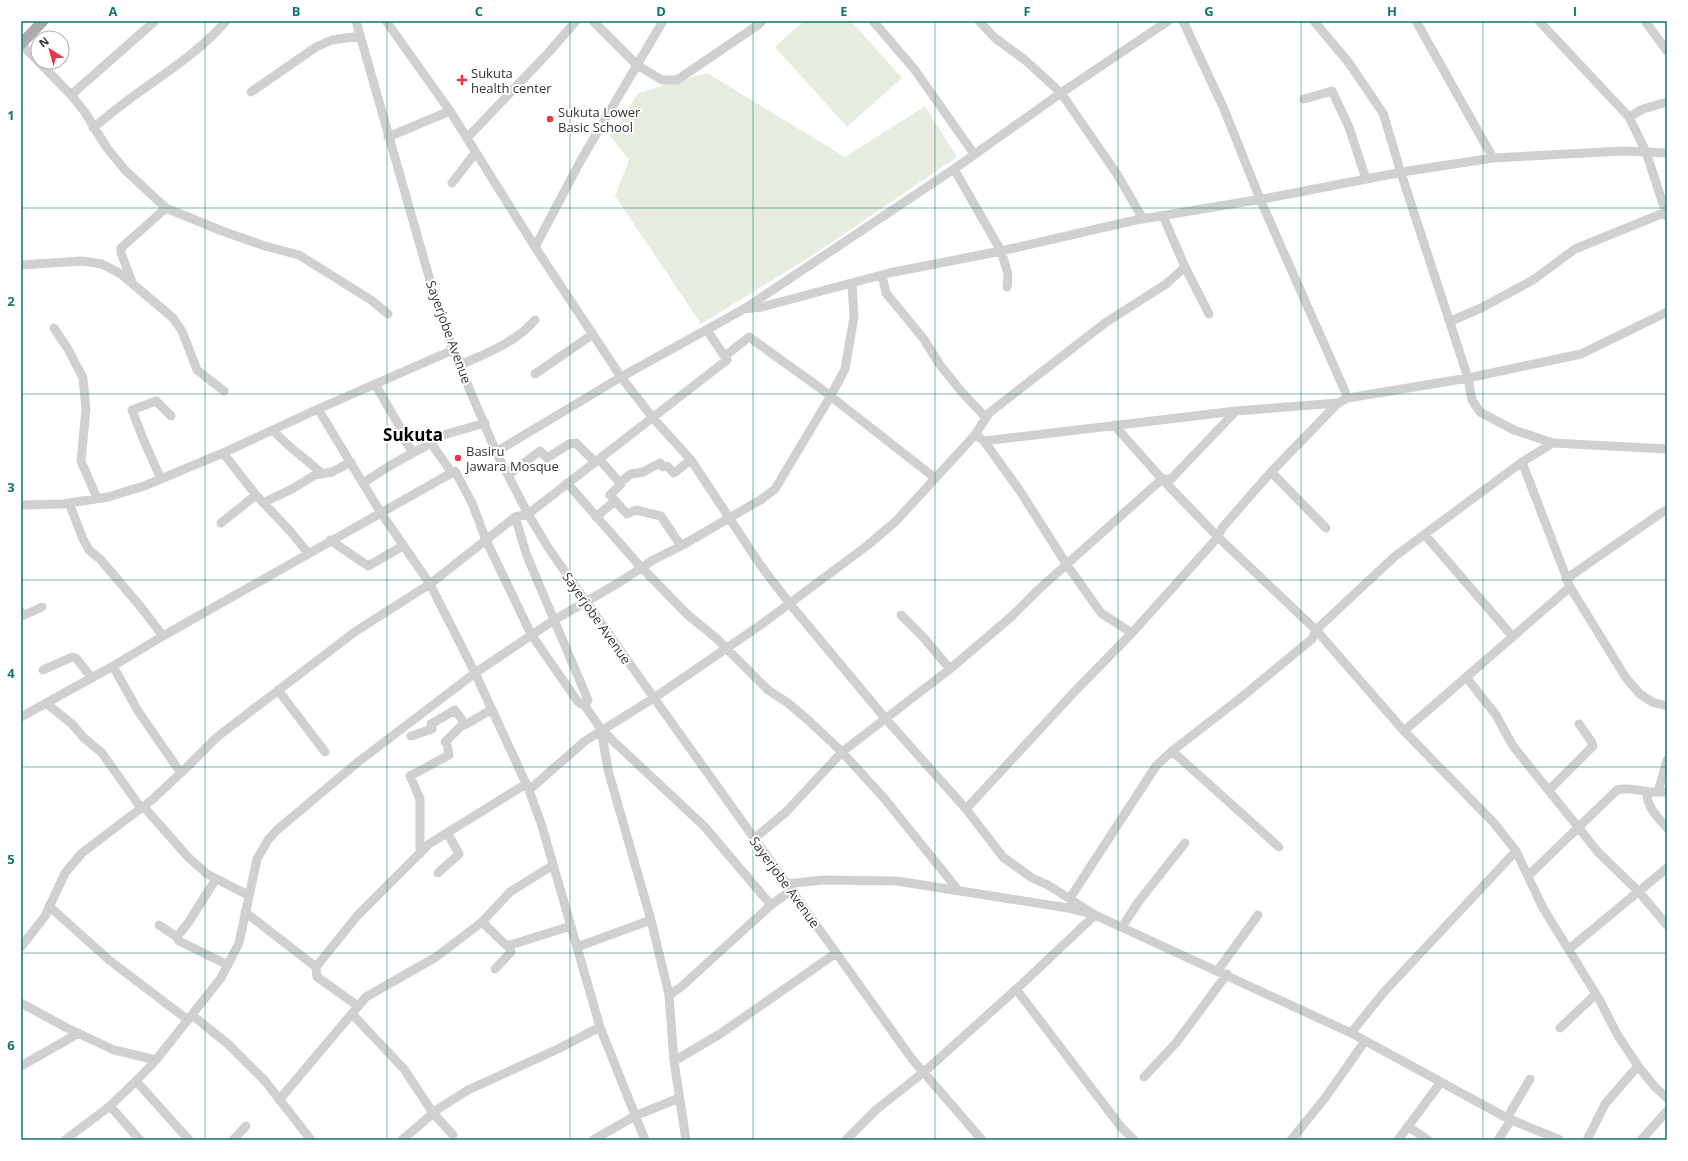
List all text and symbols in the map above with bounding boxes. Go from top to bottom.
text: A [109,2,118,20]
text: B [292,2,301,20]
text: C [475,2,483,20]
text: D [656,2,666,20]
text: E [840,2,848,20]
text: F [1023,2,1031,20]
text: G [1204,2,1214,20]
text: H [1387,2,1397,20]
text: I [1573,2,1577,20]
north arrow [30,30,70,70]
text: N [36,33,52,50]
place label: Sukuta health center [471,64,552,97]
marker: Sukuta health center [456,74,468,86]
place label: Sukuta Lower Basic School [558,103,641,136]
text: 1 [7,106,15,124]
marker: Sukuta Lower Basic School [545,114,555,124]
street label: Sayerjobe Avenue [422,278,476,386]
text: 2 [7,292,15,310]
district label: Sukuta [383,423,443,446]
place label: Basiru Jawara Mosque [464,442,559,475]
marker: Basiru Jawara Mosque [453,453,463,463]
text: 3 [7,478,15,496]
street label: Sayerjobe Avenue [559,568,635,668]
text: 4 [7,664,15,682]
street label: Sayerjobe Avenue [746,833,824,931]
text: 5 [7,850,15,868]
text: 6 [7,1036,15,1054]

